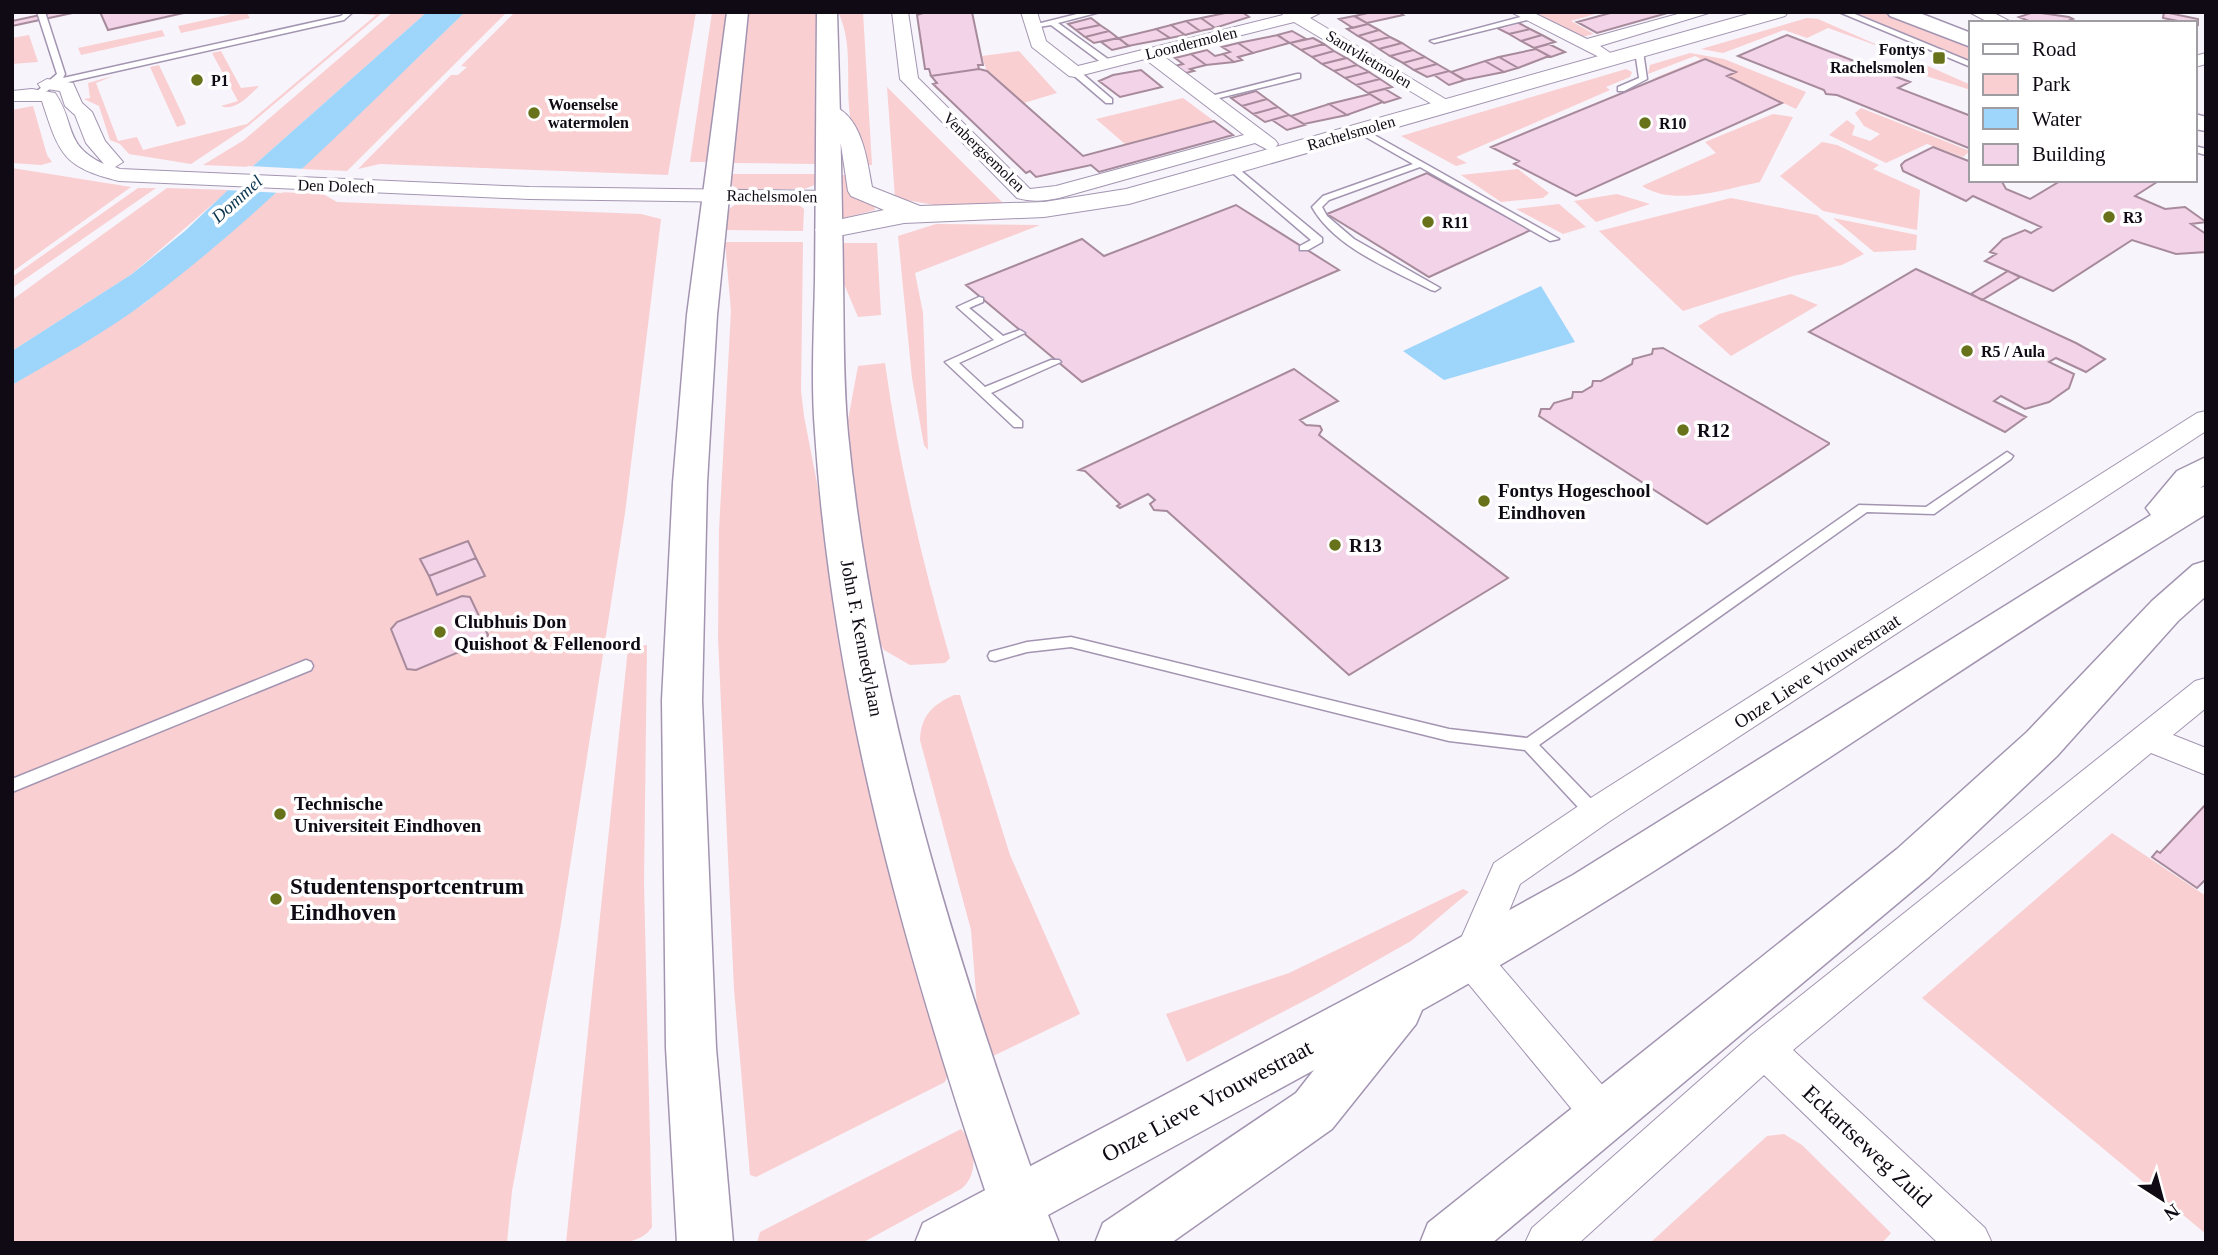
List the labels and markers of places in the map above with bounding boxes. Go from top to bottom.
place label: Fontys Rachelsmolen [1830,41,1925,76]
marker: Fontys Rachelsmolen [1931,50,1947,66]
marker: P1 [189,72,205,88]
place label: P1 [211,72,229,89]
place label: Woenselse watermolen [548,96,629,131]
marker: Woenselse watermolen [526,105,542,121]
marker: R10 [1637,115,1653,131]
place label: R10 [1659,115,1687,132]
marker: R3 [2101,209,2117,225]
place label: R3 [2123,209,2143,226]
marker: R11 [1420,214,1436,230]
place label: R11 [1442,214,1469,231]
marker: R5 / Aula [1959,343,1975,359]
place label: R5 / Aula [1981,343,2045,360]
place label: R12 [1697,420,1730,441]
marker: R12 [1675,422,1691,438]
place label: Fontys Hogeschool Eindhoven [1498,480,1651,523]
marker: Fontys Hogeschool Eindhoven [1476,493,1492,509]
place label: R13 [1349,535,1382,556]
marker: R13 [1327,537,1343,553]
place label: Clubhuis Don Quishoot & Fellenoord [454,611,641,654]
marker: Clubhuis Don Quishoot & Fellenoord [432,624,448,640]
place label: Technische Universiteit Eindhoven [294,793,482,836]
marker: Technische Universiteit Eindhoven [272,806,288,822]
place label: Studentensportcentrum Eindhoven [290,874,524,925]
marker: Studentensportcentrum Eindhoven [268,891,284,907]

